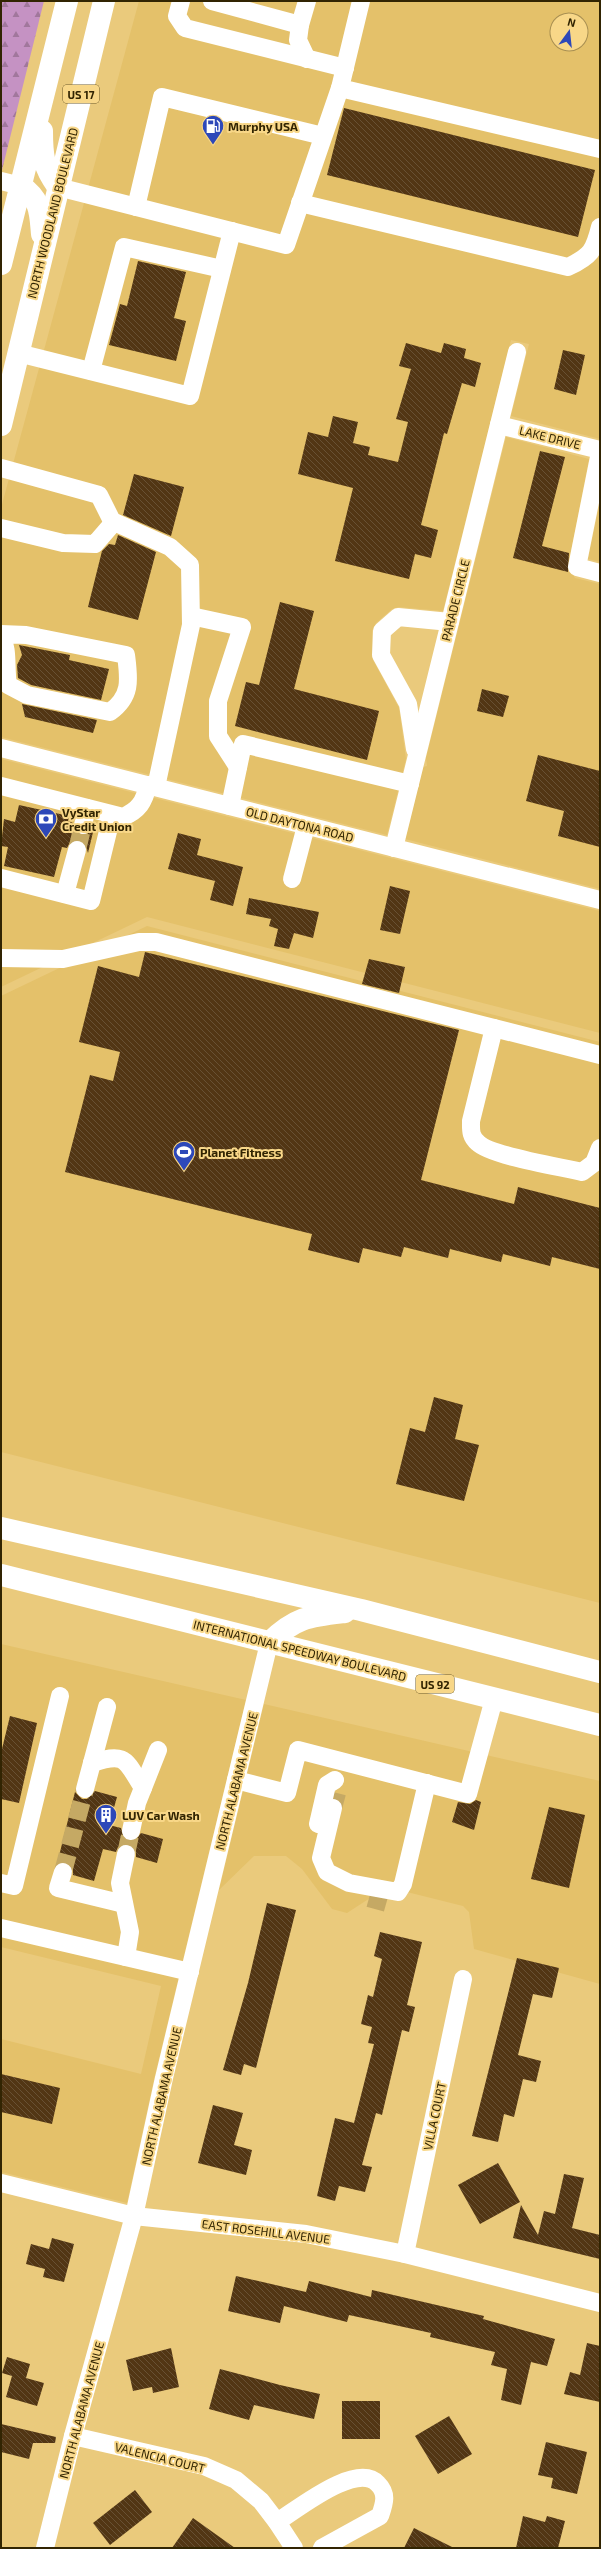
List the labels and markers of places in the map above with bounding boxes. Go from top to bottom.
fuel station icon: Murphy USA [200,113,226,146]
place label: Murphy USA [228,119,298,134]
place label: VyStar Credit Union [62,805,132,833]
bank icon: VyStar Credit Union [33,806,59,839]
sports icon: Planet Fitness [171,1139,197,1172]
place label: Planet Fitness [200,1145,281,1159]
building icon: LUV Car Wash [93,1802,119,1835]
place label: LUV Car Wash [122,1808,200,1822]

